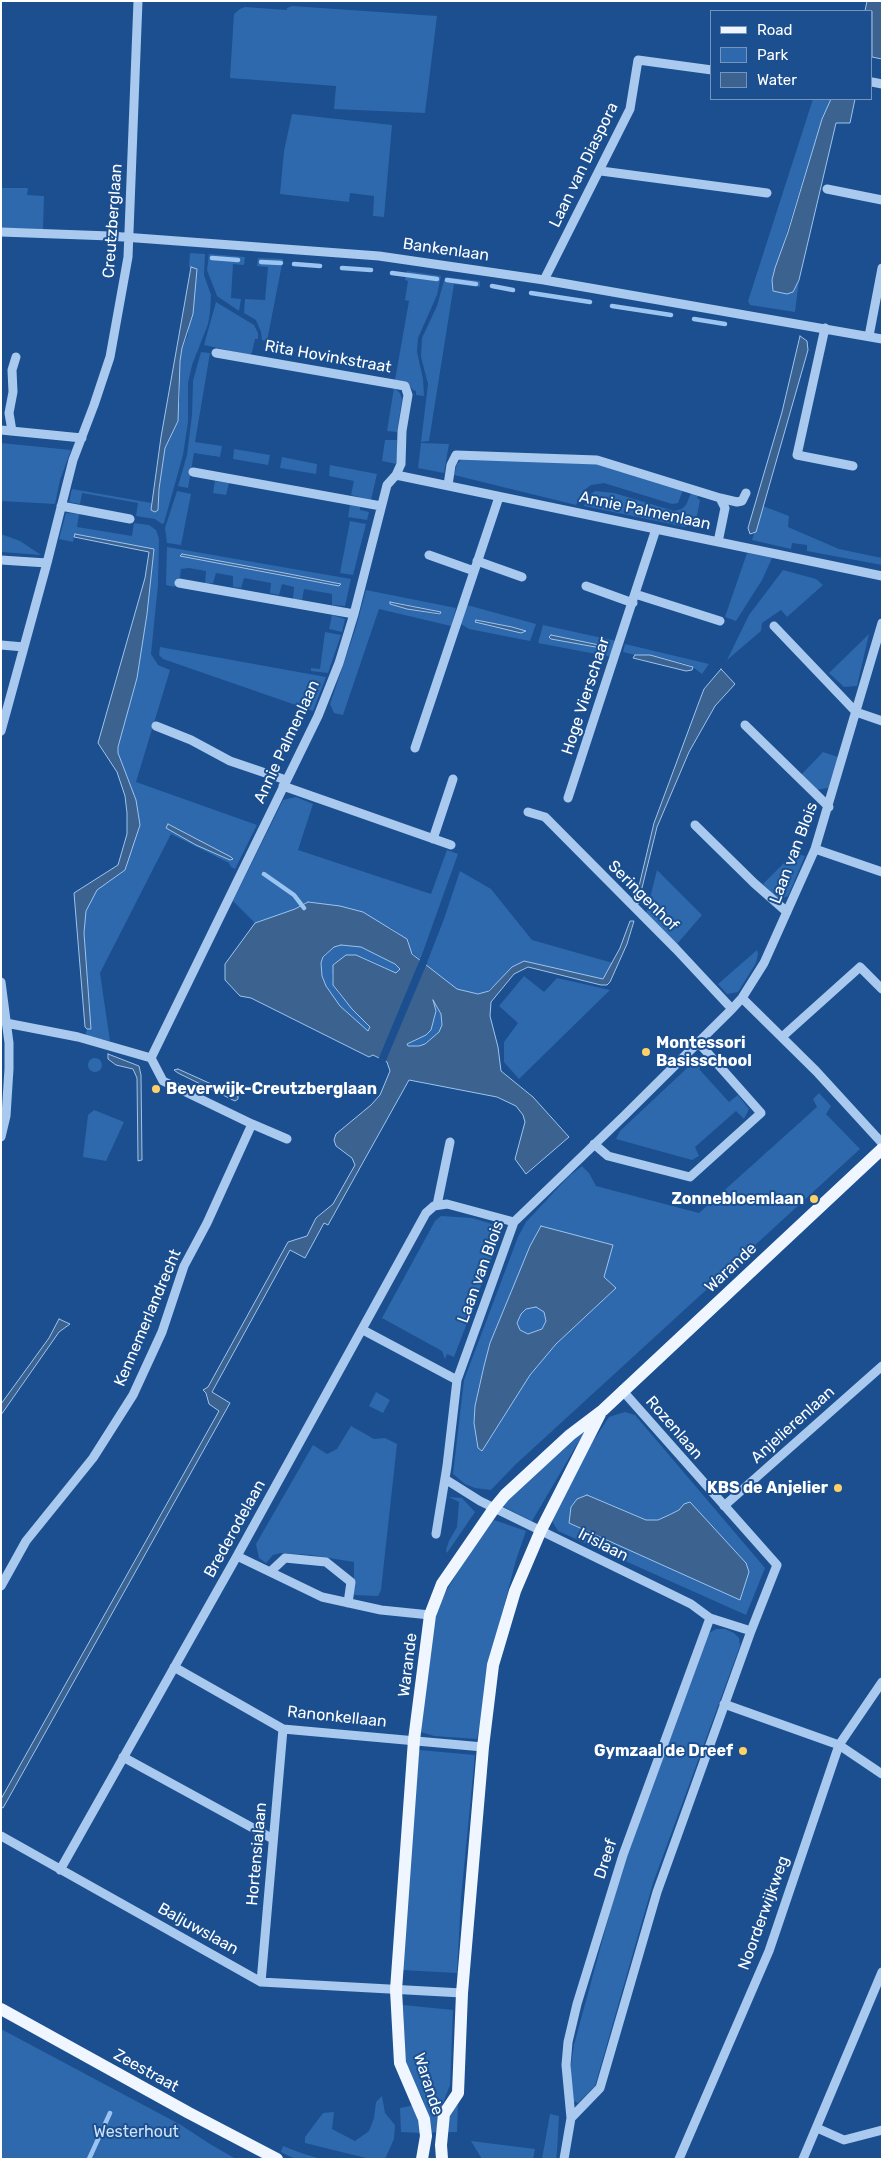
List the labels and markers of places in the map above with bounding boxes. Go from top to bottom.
place label: Montessori Basisschool [656,1033,752,1071]
marker: Montessori Basisschool [640,1046,652,1058]
place label: Beverwijk-Creutzberglaan [166,1079,377,1099]
marker: Beverwijk-Creutzberglaan [150,1083,162,1095]
place label: Zonnebloemlaan [672,1189,804,1209]
marker: Zonnebloemlaan [808,1193,820,1205]
place label: KBS de Anjelier [707,1478,828,1498]
marker: KBS de Anjelier [832,1482,844,1494]
place label: Gymzaal de Dreef [594,1741,733,1761]
marker: Gymzaal de Dreef [737,1745,749,1757]

